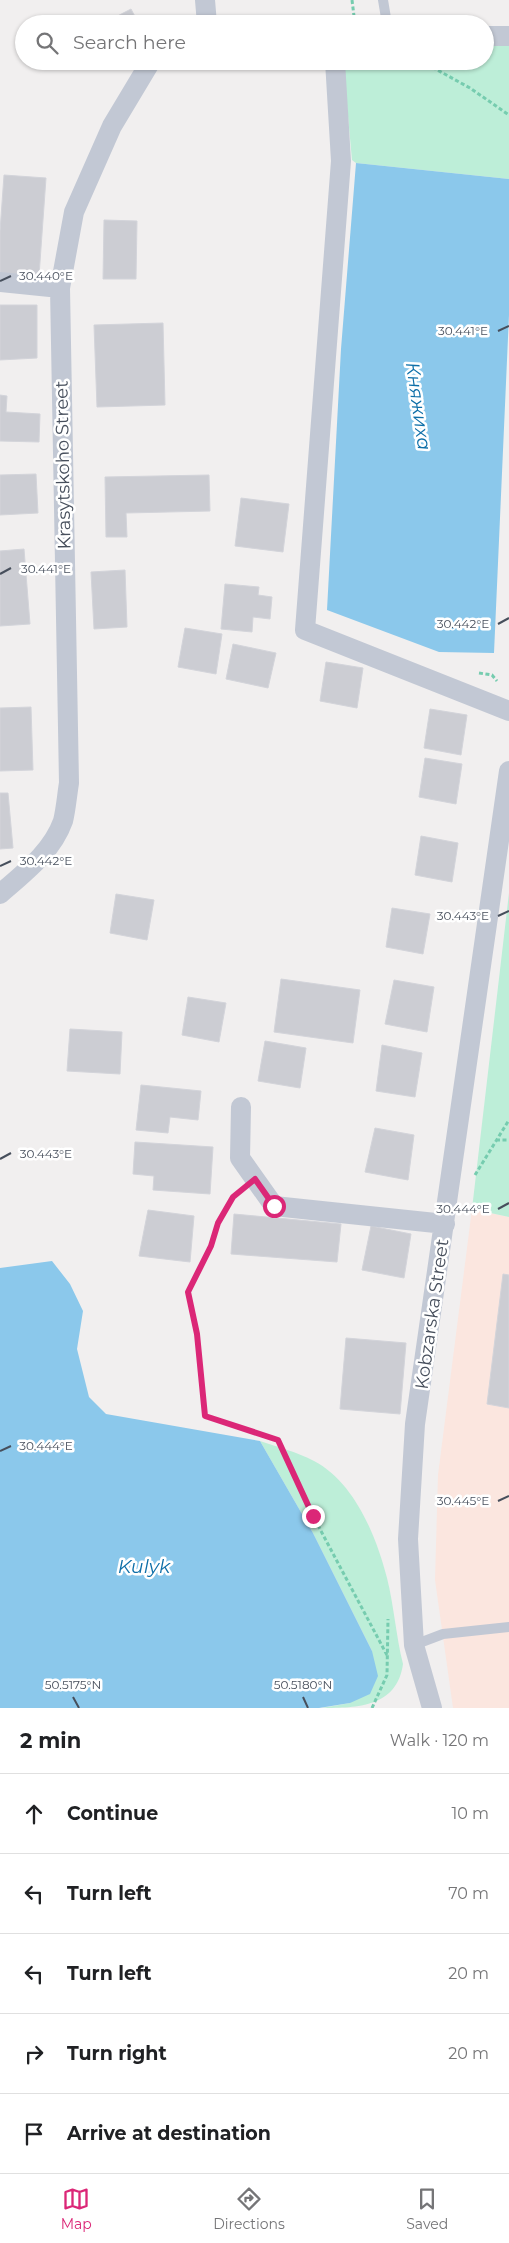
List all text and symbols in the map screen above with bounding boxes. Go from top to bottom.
search box [15,15,494,70]
icon: search [33,29,61,57]
text: Search here [73,31,186,54]
text: 30.440°E [19,268,73,283]
text: 30.441°E [438,323,488,338]
water label: Княжиха [401,360,436,452]
street label: Krasytskoho Street [51,380,75,550]
text: 30.441°E [21,561,71,576]
text: 30.442°E [437,616,489,631]
text: 30.442°E [20,853,72,868]
text: 30.443°E [437,908,489,923]
text: 30.443°E [20,1146,72,1161]
route start [263,1195,286,1218]
text: 30.444°E [436,1201,490,1216]
street label: Kobzarska Street [411,1237,453,1391]
text: 30.444°E [19,1438,73,1453]
text: 30.445°E [437,1493,489,1508]
route end [302,1505,325,1528]
water label: Kulyk [118,1555,171,1578]
text: 50.5175°N [45,1677,101,1692]
text: 50.5180°N [274,1677,332,1692]
text: 2 min [20,1728,81,1753]
text: Walk · 120 m [390,1731,489,1750]
icon: ahead [20,1800,48,1828]
text: Continue [67,1802,158,1825]
text: 10 m [451,1804,489,1823]
icon: left [20,1880,48,1908]
text: Turn left [67,1882,152,1905]
text: 70 m [448,1884,489,1903]
icon: left [20,1960,48,1988]
text: Turn left [67,1962,152,1985]
text: 20 m [448,1964,489,1983]
icon: right [20,2040,48,2068]
text: Turn right [67,2042,167,2065]
text: 20 m [448,2044,489,2063]
icon: arrive [20,2120,48,2148]
text: Arrive at destination [67,2122,271,2145]
tab: Map [61,2185,92,2233]
tab: Directions [213,2185,285,2233]
tab: Saved [406,2185,448,2233]

